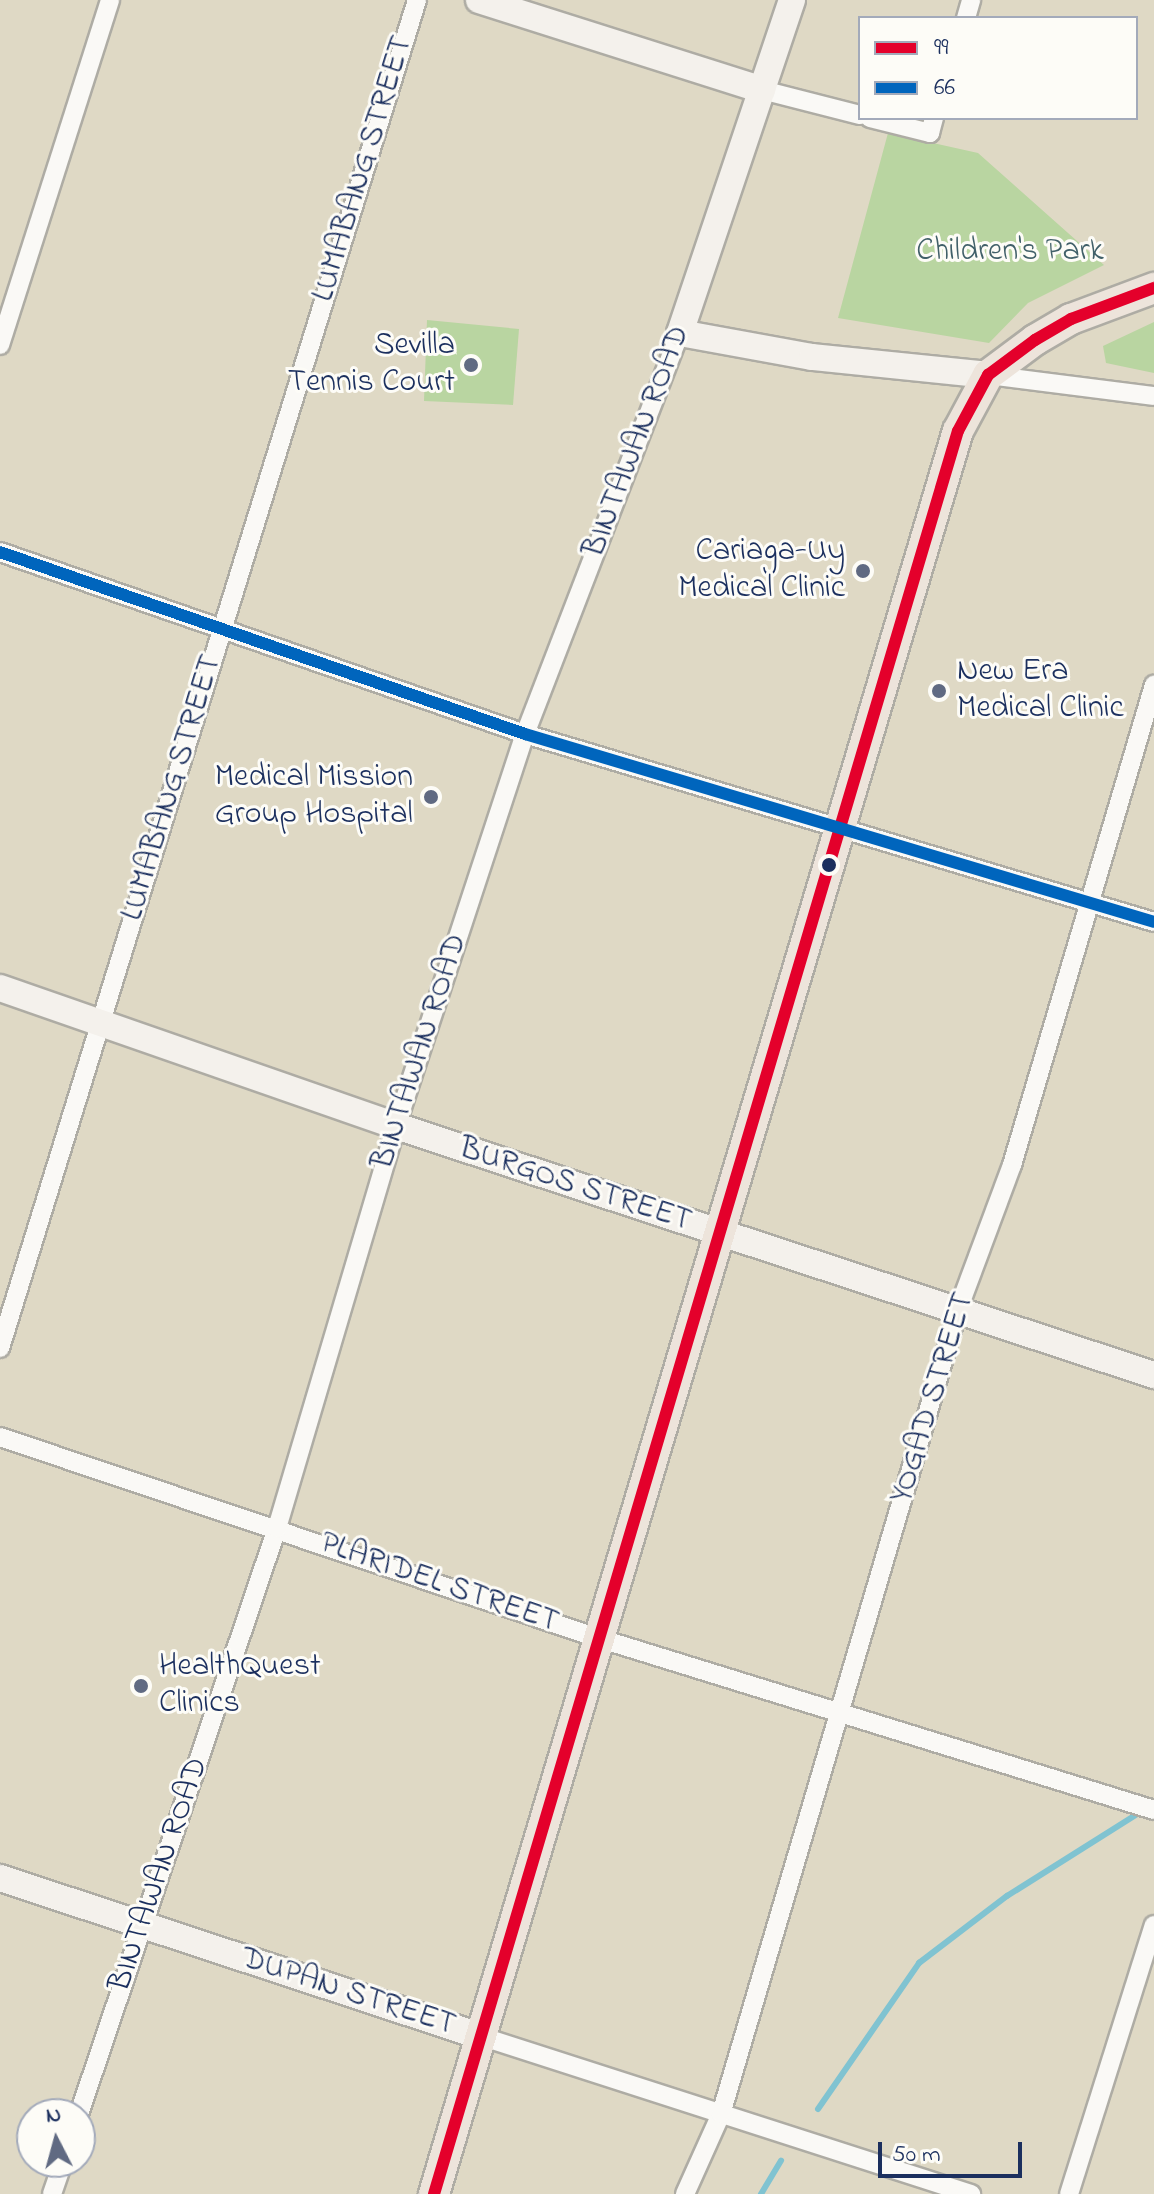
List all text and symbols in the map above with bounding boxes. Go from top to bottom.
legend [858,16,1138,120]
text: 99 [934,31,948,66]
street label: LUMABANG STREET [305,32,423,306]
text: 66 [934,71,955,106]
park label: Children's Park [916,233,1104,271]
street label: BINTAWAN ROAD [576,321,700,563]
place label: Sevilla Tennis Court [288,328,455,403]
marker: Sevilla Tennis Court [462,356,480,374]
place label: Cariaga-Uy Medical Clinic [678,534,845,609]
marker: Cariaga-Uy Medical Clinic [852,560,874,582]
street label: LUMABANG STREET [114,651,232,925]
place label: New Era Medical Clinic [957,654,1124,729]
marker: New Era Medical Clinic [928,680,950,702]
place label: Medical Mission Group Hospital [215,760,413,835]
marker: Medical Mission Group Hospital [420,786,442,808]
unlabelled marker [821,857,837,873]
street label: BINTAWAN ROAD [365,930,477,1174]
street label: BURGOS STREET [454,1130,696,1242]
street label: YOGAD STREET [884,1288,984,1508]
street label: PLARIDEL STREET [315,1525,563,1643]
place label: HealthQuest Clinics [159,1649,321,1724]
marker: HealthQuest Clinics [130,1675,152,1697]
street label: BINTAWAN ROAD [102,1753,218,1997]
street label: DUPAN STREET [236,1940,460,2046]
north arrow [16,2098,96,2178]
text: N [45,2099,63,2133]
scale bar [882,2126,1026,2176]
text: 50 m [892,2138,941,2173]

